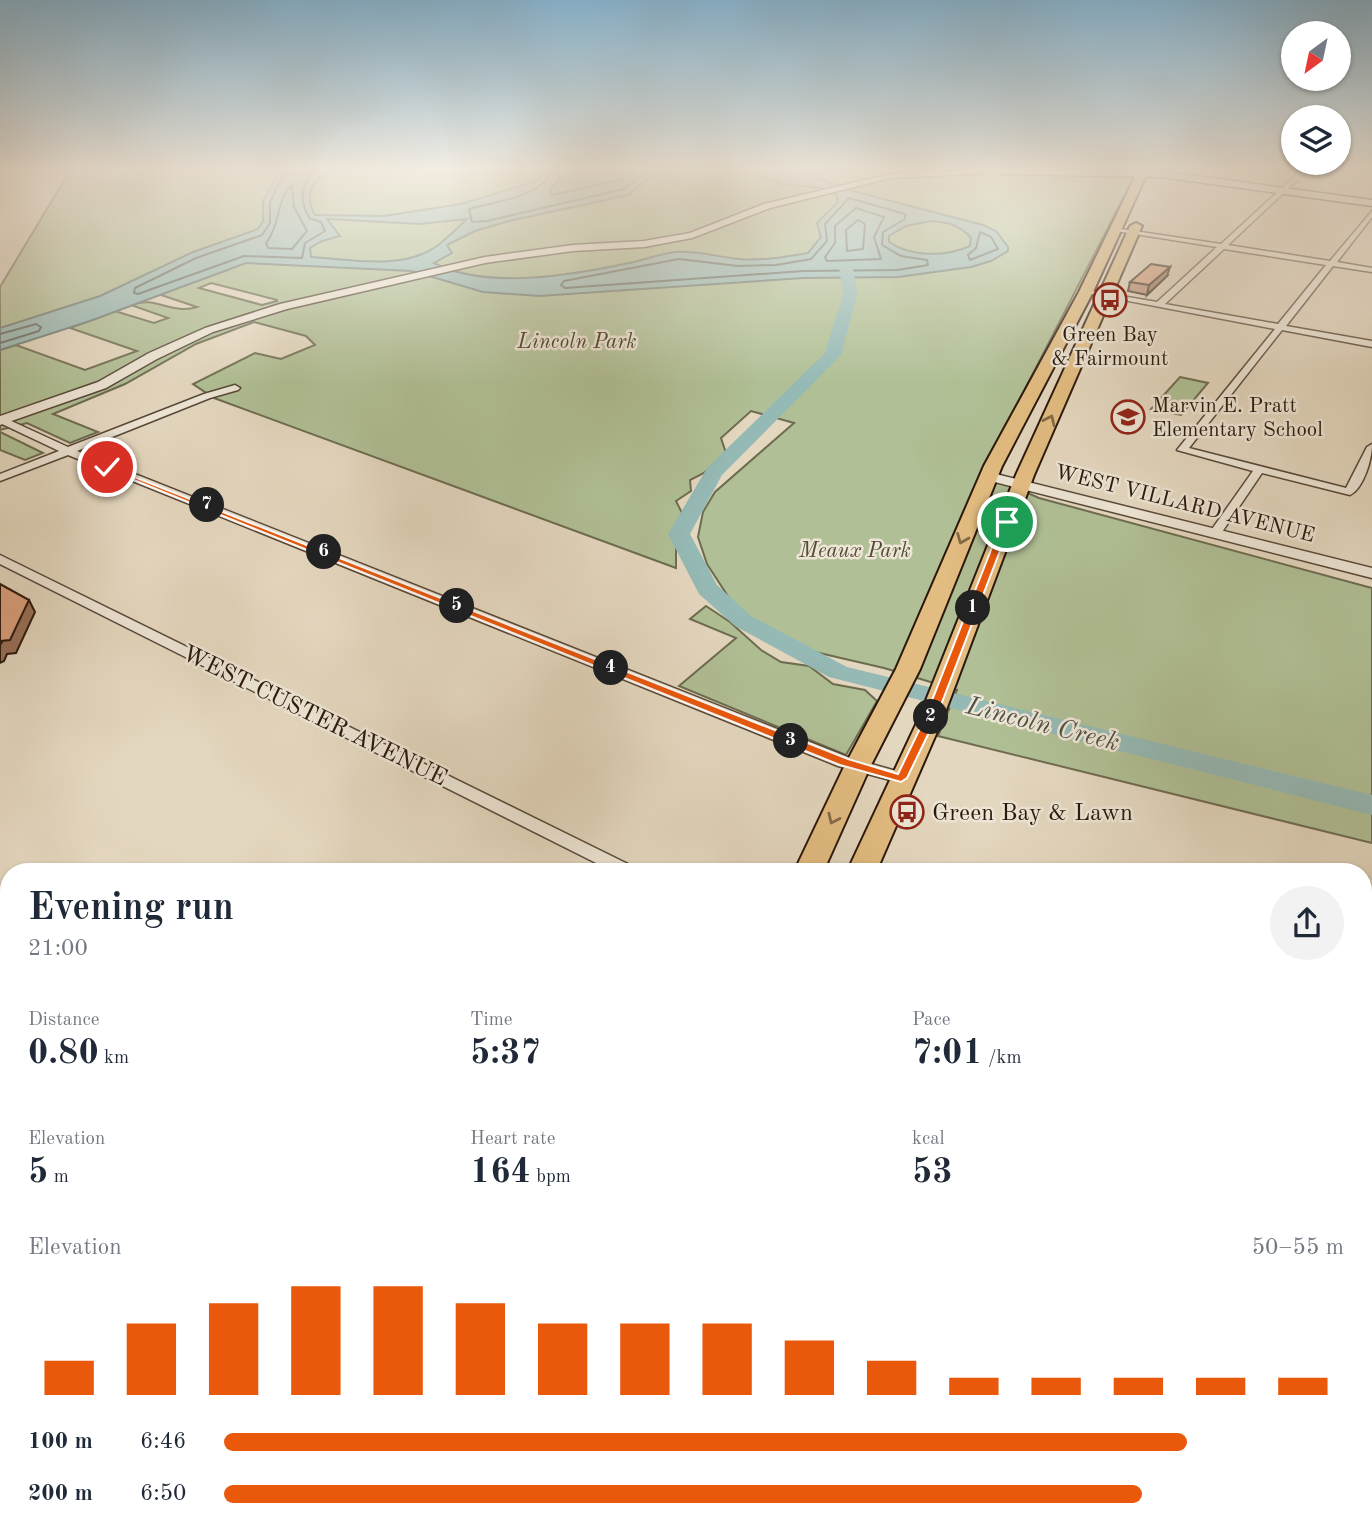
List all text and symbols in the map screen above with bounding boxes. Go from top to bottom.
north arrow [1281,21,1351,91]
map controls [1281,21,1351,175]
button: layers [1281,105,1351,175]
bus stop icon: Green Bay & Fairmount [1091,281,1129,319]
place label: Green Bay & Fairmount [1052,325,1168,370]
park label: Lincoln Park [516,332,637,353]
place label: Marvin E. Pratt Elementary School [1152,396,1323,441]
school or university icon: Marvin E. Pratt Elementary School [1109,398,1147,436]
one-way arrow [1042,415,1056,427]
pin [77,437,137,497]
icon: check [88,448,126,486]
street label: WEST VILLARD AVENUE [1053,462,1317,547]
pin: 7 [190,488,224,522]
pin [977,492,1037,552]
text: 7 [201,495,212,514]
icon: arrive [988,503,1026,541]
one-way arrow [956,532,970,544]
pin: 6 [306,534,342,570]
park label: Meaux Park [798,541,911,562]
text: 6 [318,542,329,561]
pin: 5 [440,588,475,624]
pin: 1 [956,590,990,626]
text: 5 [451,596,462,615]
text: 1 [967,598,978,617]
street label: WEST CUSTER AVENUE [178,642,450,791]
pin: 4 [594,650,628,686]
text: 4 [605,658,616,677]
water label: Lincoln Creek [962,693,1122,756]
pin: 2 [914,700,948,734]
text: 2 [925,707,936,726]
pin: 3 [774,724,808,758]
text: 3 [785,731,796,750]
bus stop icon: Green Bay & Lawn [888,793,926,831]
place label: Green Bay & Lawn [932,802,1133,826]
one-way arrow [827,812,841,824]
button: share [1270,886,1344,960]
text: Evening run [28,890,234,928]
text: 21:00 [28,937,88,960]
text: Distance [28,1011,100,1030]
text: Time [470,1011,513,1030]
text: Pace [912,1011,951,1030]
text: 0.80 [28,1036,99,1071]
text: 5:37 [470,1036,541,1071]
text: 7:01 [912,1036,983,1071]
text: km [99,1049,129,1068]
text: /km [983,1049,1022,1068]
text: Elevation [28,1130,105,1149]
text: Heart rate [470,1130,555,1149]
text: kcal [912,1130,945,1149]
text: 5 [28,1155,48,1190]
text: 164 [470,1155,531,1190]
text: 53 [912,1155,953,1190]
text: m [48,1168,69,1187]
text: bpm [531,1168,571,1187]
text: Elevation [28,1236,122,1259]
text: 50–55 m [1252,1236,1344,1259]
text: 100 m [28,1430,93,1453]
text: 6:46 [140,1430,186,1453]
text: 200 m [28,1482,93,1505]
text: 6:50 [140,1482,186,1505]

